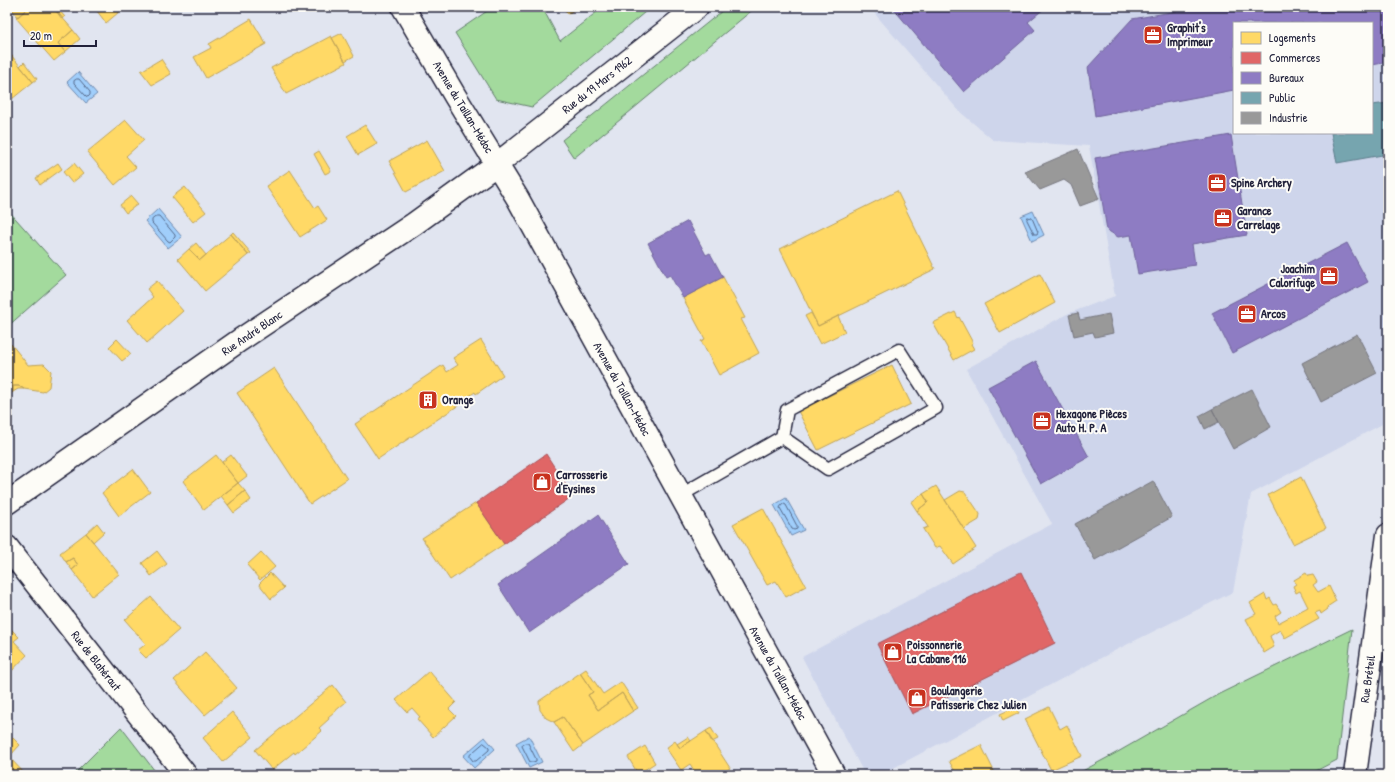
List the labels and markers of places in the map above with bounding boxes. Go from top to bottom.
place label: Graphit's Imprimeur [1167,19,1213,51]
office icon: Graphit's Imprimeur [1142,24,1164,46]
office icon: Spine Archery [1206,172,1228,194]
place label: Spine Archery [1231,174,1292,192]
place label: Garance Carrelage [1237,202,1281,234]
office icon: Garance Carrelage [1212,207,1234,229]
place label: Joachim Calorifuge [1269,260,1315,292]
office icon: Joachim Calorifuge [1318,265,1340,287]
office icon: Arcos [1236,303,1258,325]
place label: Arcos [1261,305,1286,322]
building icon: Orange [417,389,439,411]
place label: Orange [442,391,474,409]
place label: Hexagone Pièces Auto H. P. A [1056,405,1127,436]
office icon: Hexagone Pièces Auto H. P. A [1031,410,1053,432]
place label: Carrosserie d'Eysines [556,466,608,498]
shop icon: Carrosserie d'Eysines [531,471,553,493]
place label: Poissonnerie La Cabane 116 [907,636,967,667]
shop icon: Poissonnerie La Cabane 116 [882,641,904,663]
place label: Boulangerie Patisserie Chez Julien [931,682,1027,713]
shop icon: Boulangerie Patisserie Chez Julien [906,687,928,709]

